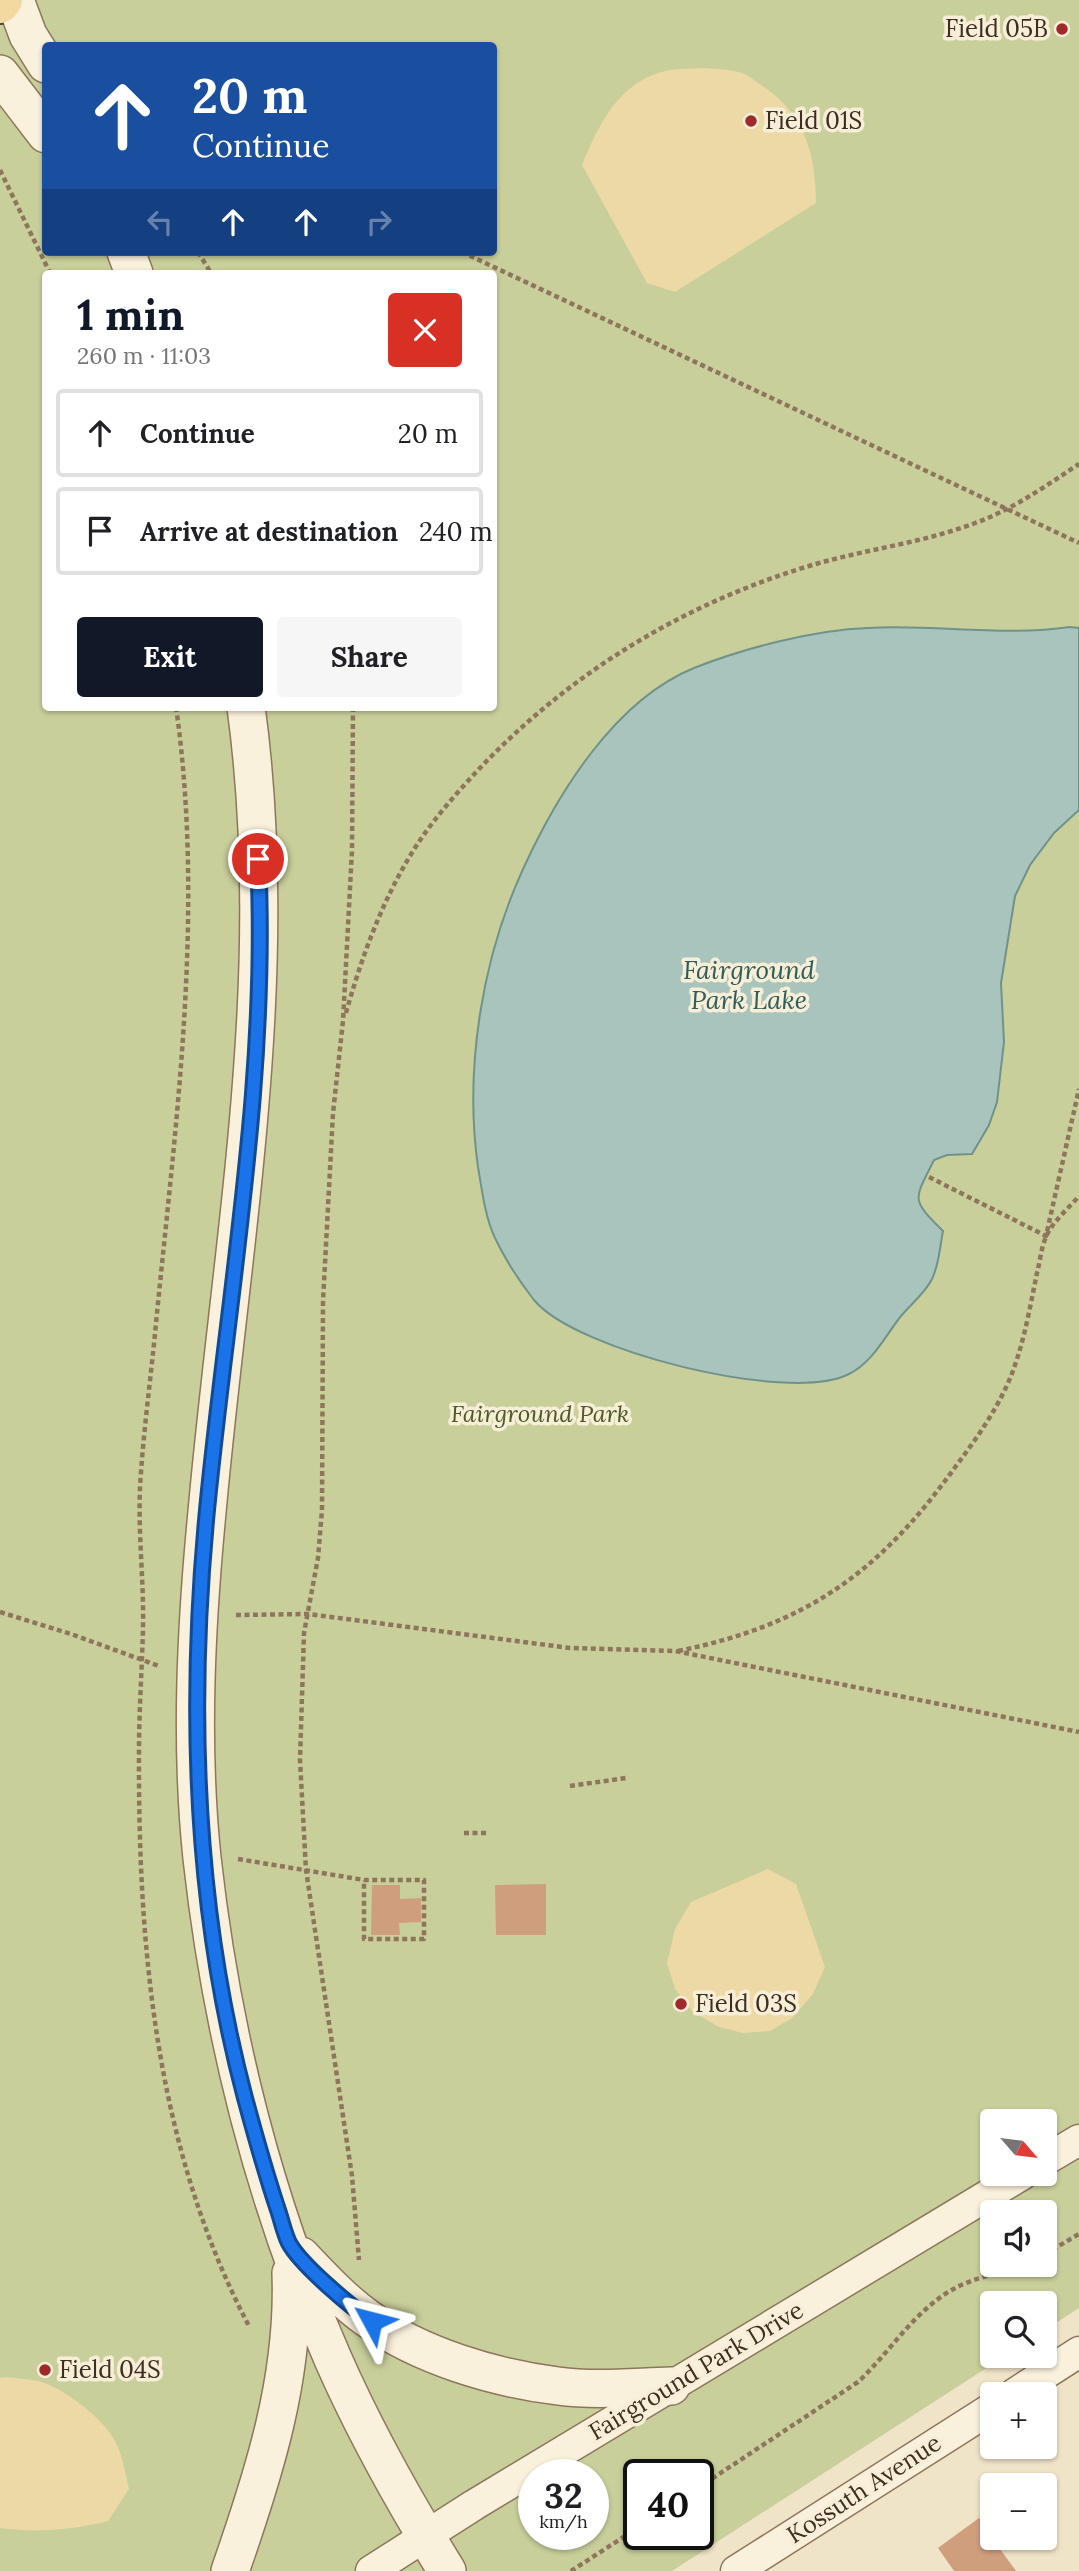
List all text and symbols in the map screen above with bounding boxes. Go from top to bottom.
place label: Field 05B [945,13,1048,44]
marker: Field 05B [1054,21,1070,37]
text: 20 m [192,64,307,126]
icon: ahead [77,70,168,161]
place label: Field 01S [765,105,862,136]
marker: Field 01S [743,113,759,129]
text: Continue [192,125,329,166]
icon: left [141,203,179,241]
icon: ahead [214,203,252,241]
icon: ahead [287,203,325,241]
icon: right [360,203,398,241]
text: 1 min [77,288,184,342]
button: close [388,293,462,367]
text: 260 m · 11:03 [77,341,211,370]
icon: ahead [81,414,119,452]
text: Continue [140,417,255,450]
text: 20 m [398,417,458,450]
icon: arrive [81,512,119,550]
text: Arrive at destination [140,515,398,548]
text: 240 m [419,515,493,548]
button: Exit [77,617,263,697]
button: Share [277,617,462,697]
pin [228,829,288,889]
icon: arrive [239,840,277,878]
water label: Fairground Park Lake [683,953,816,1016]
park label: Fairground Park [451,1398,629,1429]
place label: Field 03S [695,1988,797,2019]
marker: Field 03S [673,1996,689,2012]
north arrow [980,2109,1057,2186]
map controls [980,2109,1057,2550]
button: sound [980,2200,1057,2277]
position arrow [335,2284,409,2358]
button: search [980,2291,1057,2368]
street label: Fairground Park Drive [583,2294,809,2447]
place label: Field 04S [59,2354,161,2385]
marker: Field 04S [37,2362,53,2378]
button: + [980,2382,1057,2459]
street label: Kossuth Avenue [781,2427,947,2550]
speed limit sign: 40 [623,2459,714,2550]
text: 32 [544,2473,583,2518]
button: − [980,2473,1057,2550]
text: km/h [539,2510,588,2533]

